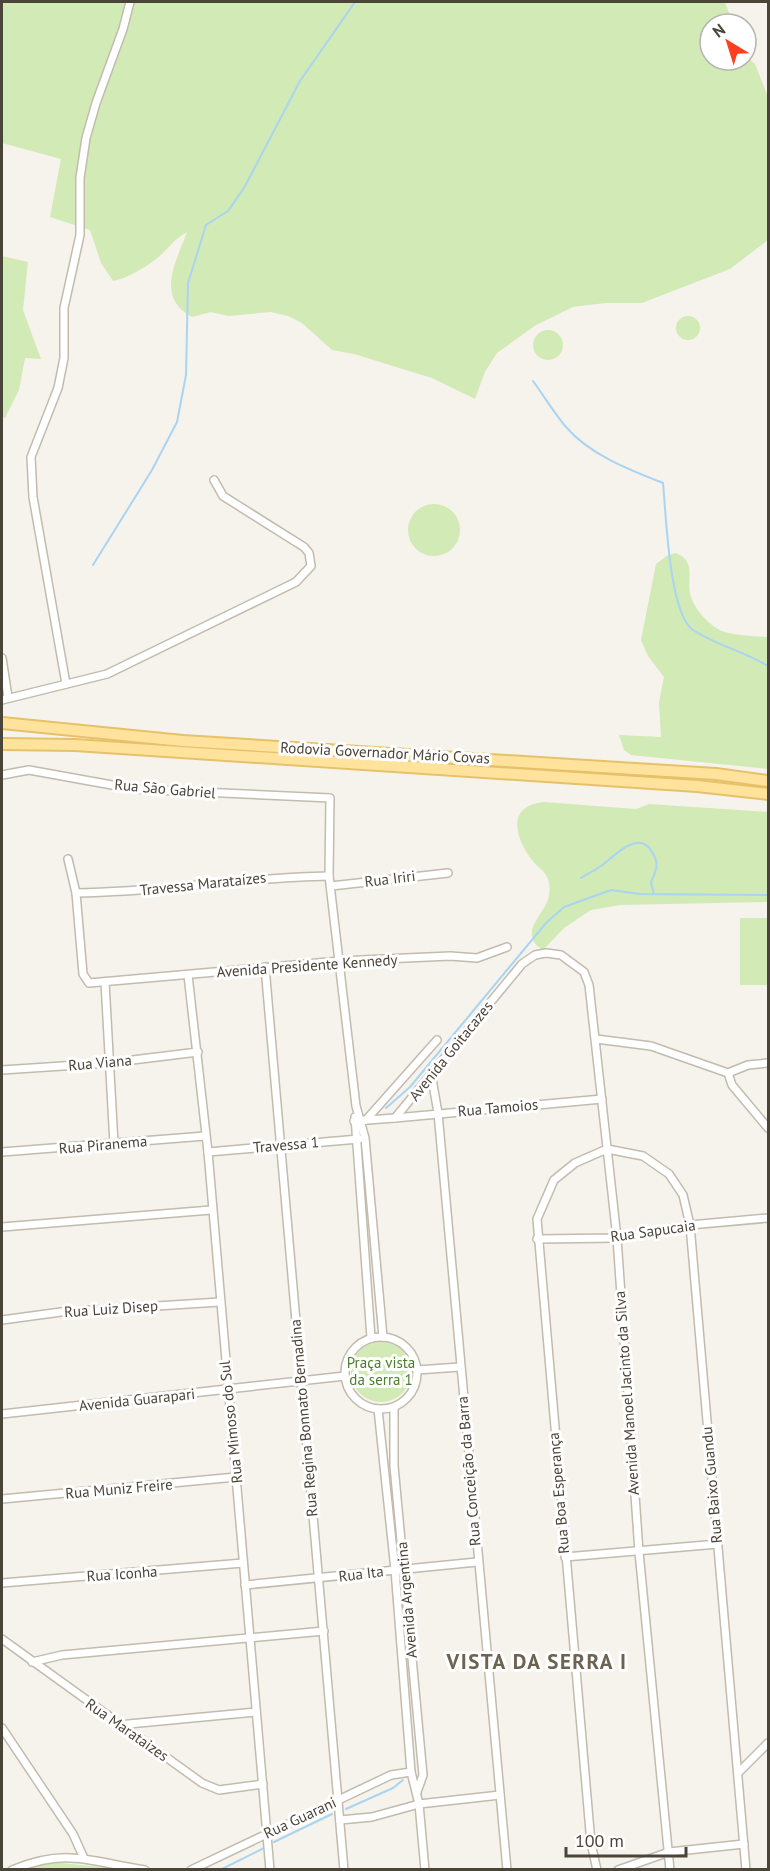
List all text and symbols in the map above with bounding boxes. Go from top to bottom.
north arrow [698,12,758,72]
text: N [708,19,729,41]
street label: Rodovia Governador Mário Covas [280,738,490,767]
street label: Rua São Gabriel [114,775,217,802]
street label: Rua Iriri [364,866,416,891]
street label: Travessa Marataízes [139,867,267,900]
street label: Avenida Presidente Kennedy [216,950,398,981]
street label: Avenida Goitacazes [405,997,497,1104]
street label: Rua Viana [68,1050,132,1075]
street label: Rua Tamoios [457,1095,539,1120]
street label: Rua Piranema [58,1131,148,1158]
street label: Travessa 1 [252,1132,320,1157]
street label: Rua Sapucaia [609,1215,697,1246]
street label: Avenida Manoel Jacinto da Silva [610,1290,643,1496]
street label: Rua Luiz Disep [63,1296,159,1321]
street label: Rua Regina Bonnato Bernadina [285,1319,322,1518]
park label: Praça vista da serra 1 [347,1353,415,1389]
street label: Rua Mimoso do Sul [215,1359,246,1484]
street label: Avenida Guarapari [78,1384,196,1415]
street label: Rua Conceição da Barra [452,1395,485,1547]
street label: Rua Baixo Guandu [697,1426,726,1544]
street label: Rua Boa Esperança [544,1432,573,1554]
street label: Rua Muniz Freire [64,1474,174,1503]
street label: Avenida Argentina [392,1541,421,1659]
street label: Rua Ita [337,1561,385,1586]
street label: Rua Iconha [86,1562,158,1585]
district label: VISTA DA SERRA I [446,1648,627,1675]
street label: Rua Marataizes [82,1694,173,1765]
street label: Rua Guarani [261,1793,339,1843]
scale bar [566,1820,686,1858]
text: 100 m [575,1829,624,1852]

